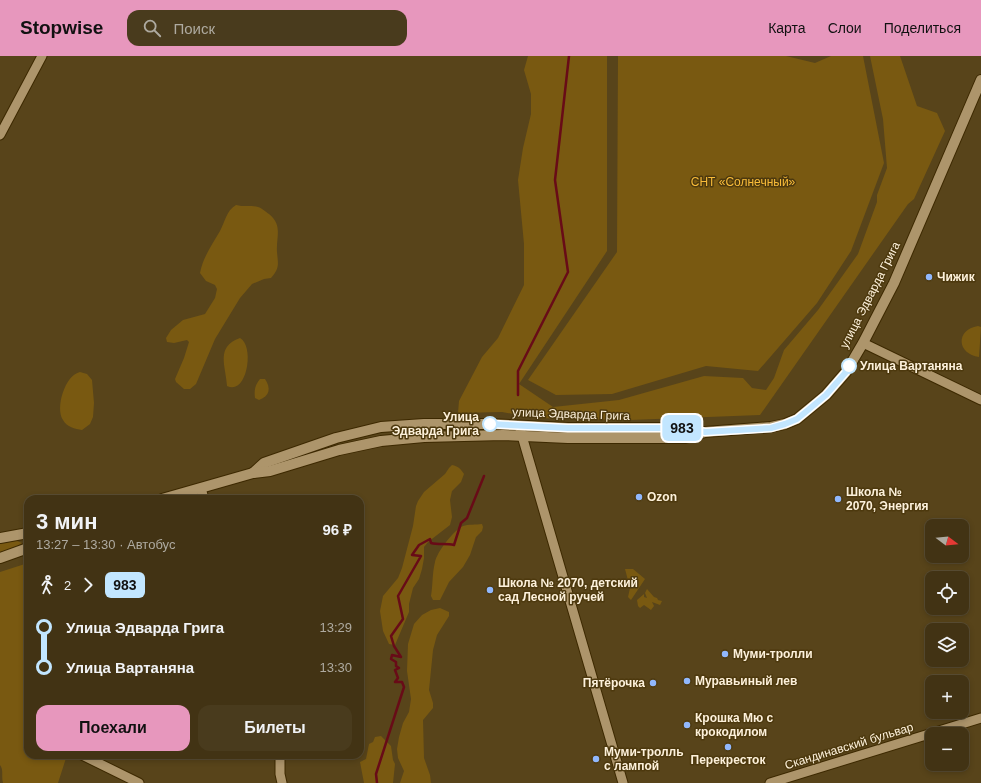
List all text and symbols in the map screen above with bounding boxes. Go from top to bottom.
search box [127,10,407,46]
text: Stopwise [20,17,103,38]
icon: search [141,17,163,39]
text: Поиск [173,20,215,37]
text: Карта [768,20,806,36]
text: Слои [828,20,862,36]
text: Поделиться [884,20,961,36]
park label: СНТ «Солнечный» [691,175,796,189]
street label: улица Эдварда Грига [837,239,903,351]
place label: Чижик [937,270,976,284]
marker: Чижик [924,272,934,282]
marker: Улица Вартаняна [841,358,857,374]
place label: Улица Вартаняна [860,359,963,373]
street label: улица Эдварда Грига [512,405,630,423]
place label: Улица Эдварда Грига [392,410,479,438]
line badge: 983 [659,415,705,441]
marker: Улица Эдварда Грига [482,416,498,432]
text: 983 [670,420,694,436]
place label: Школа № 2070, Энергия [846,485,929,513]
place label: Ozon [647,490,677,504]
marker: Ozon [634,492,644,502]
marker: Школа № 2070, Энергия [833,494,843,504]
text: 3 мин [36,509,97,534]
north arrow [925,519,969,563]
map controls [925,519,969,771]
text: 96 ₽ [322,521,352,538]
text: 13:27 – 13:30 · Автобус [36,537,175,552]
button: locate [925,571,969,615]
icon: walk [36,574,58,596]
icon: forward [77,574,99,596]
place label: Школа № 2070, детский сад Лесной ручей [498,576,638,604]
text: 983 [113,577,137,593]
text: 2 [64,578,71,593]
marker: Школа № 2070, детский сад Лесной ручей [485,585,495,595]
text: Улица Эдварда Грига [66,619,224,636]
text: 13:29 [319,620,352,635]
button: layers [925,623,969,667]
place label: Муми-тролли [733,647,813,661]
marker: Муми-тролли [720,649,730,659]
text: Улица Вартаняна [66,659,194,676]
text: 13:30 [319,660,352,675]
place label: Муравьиный лев [695,674,797,688]
button: + [925,675,969,719]
place label: Пятёрочка [583,676,645,690]
marker: Муравьиный лев [682,676,692,686]
marker: Пятёрочка [648,678,658,688]
button: Поехали [36,705,190,751]
button: Билеты [198,705,352,751]
place label: Крошка Мю с крокодилом [695,711,774,739]
marker: Крошка Мю с крокодилом [682,720,692,730]
street label: Скандинавский бульвар [783,720,915,772]
button: − [925,727,969,771]
marker: Перекресток [723,742,733,752]
place label: Муми-тролль с лампой [604,745,684,773]
place label: Перекресток [691,753,766,767]
marker: Муми-тролль с лампой [591,754,601,764]

